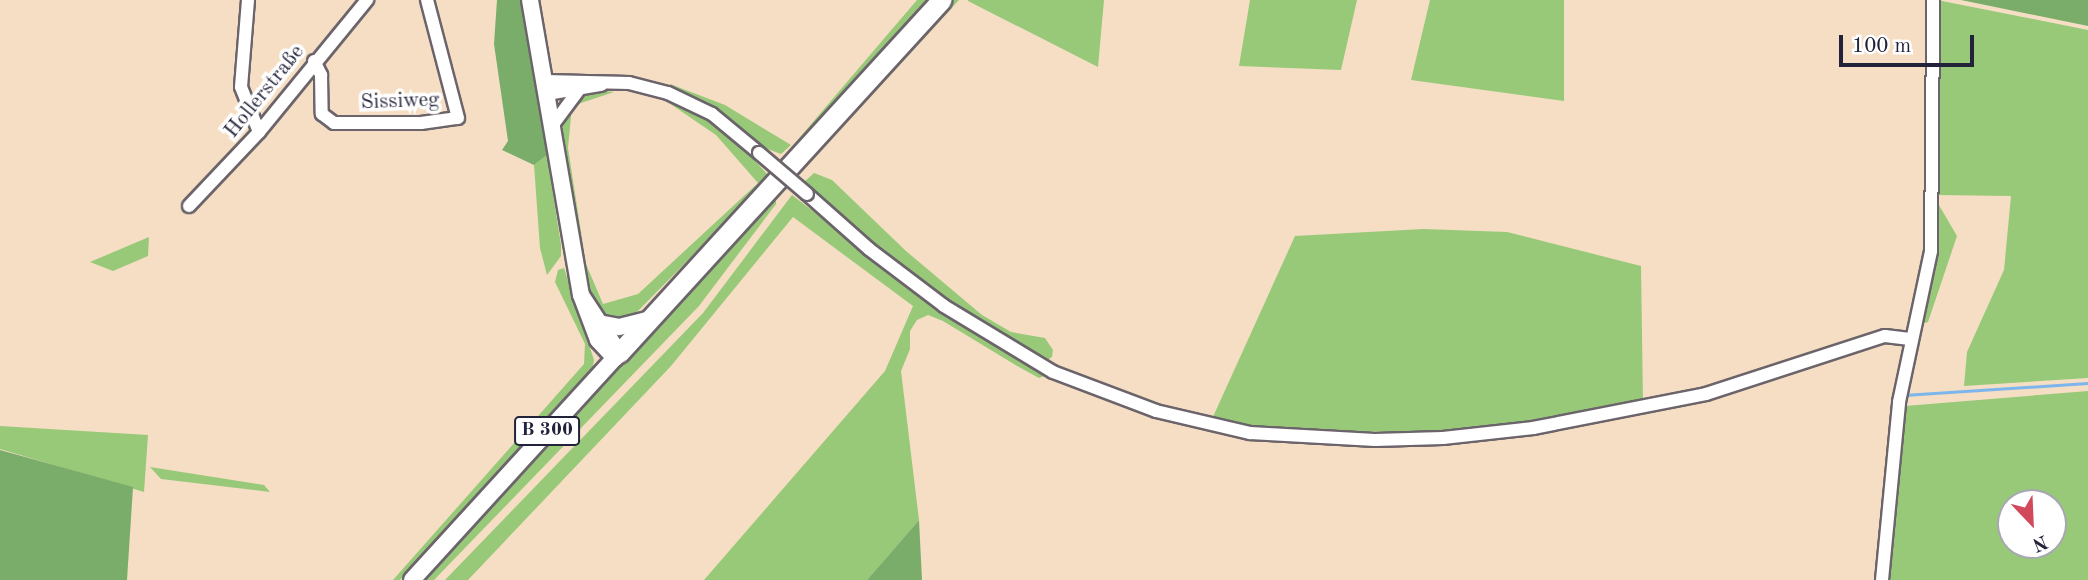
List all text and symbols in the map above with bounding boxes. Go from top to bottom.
scale bar [1843,21,1978,65]
text: 100 m [1852,36,1911,57]
street label: Hollerstraße [220,40,310,144]
street label: Sissiweg [360,88,440,116]
road number: B 300 [514,416,580,446]
north arrow [1997,489,2067,559]
text: N [2029,530,2050,554]

